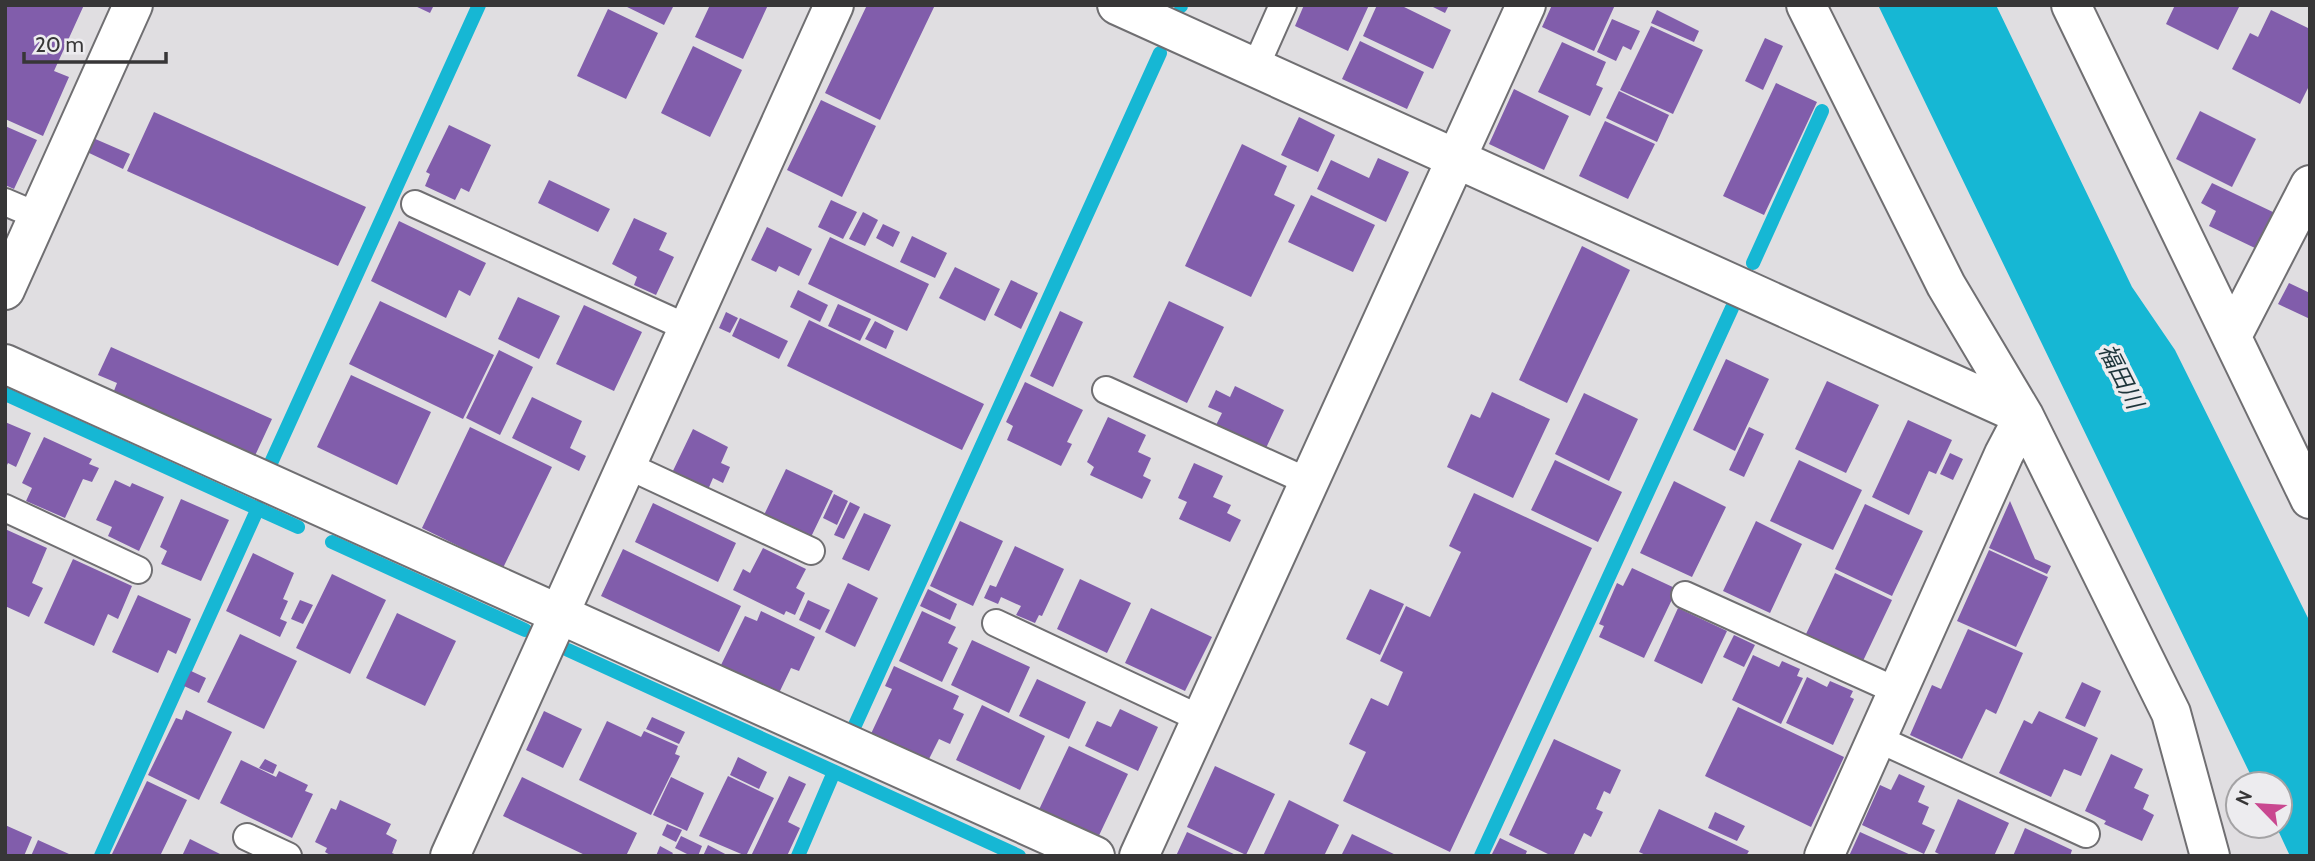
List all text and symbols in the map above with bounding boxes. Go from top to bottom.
scale bar [24,21,166,65]
text: 20 m [35,32,84,57]
water label: 福田川 [2093,339,2150,416]
north arrow [2224,770,2294,840]
text: N [2231,787,2257,809]

